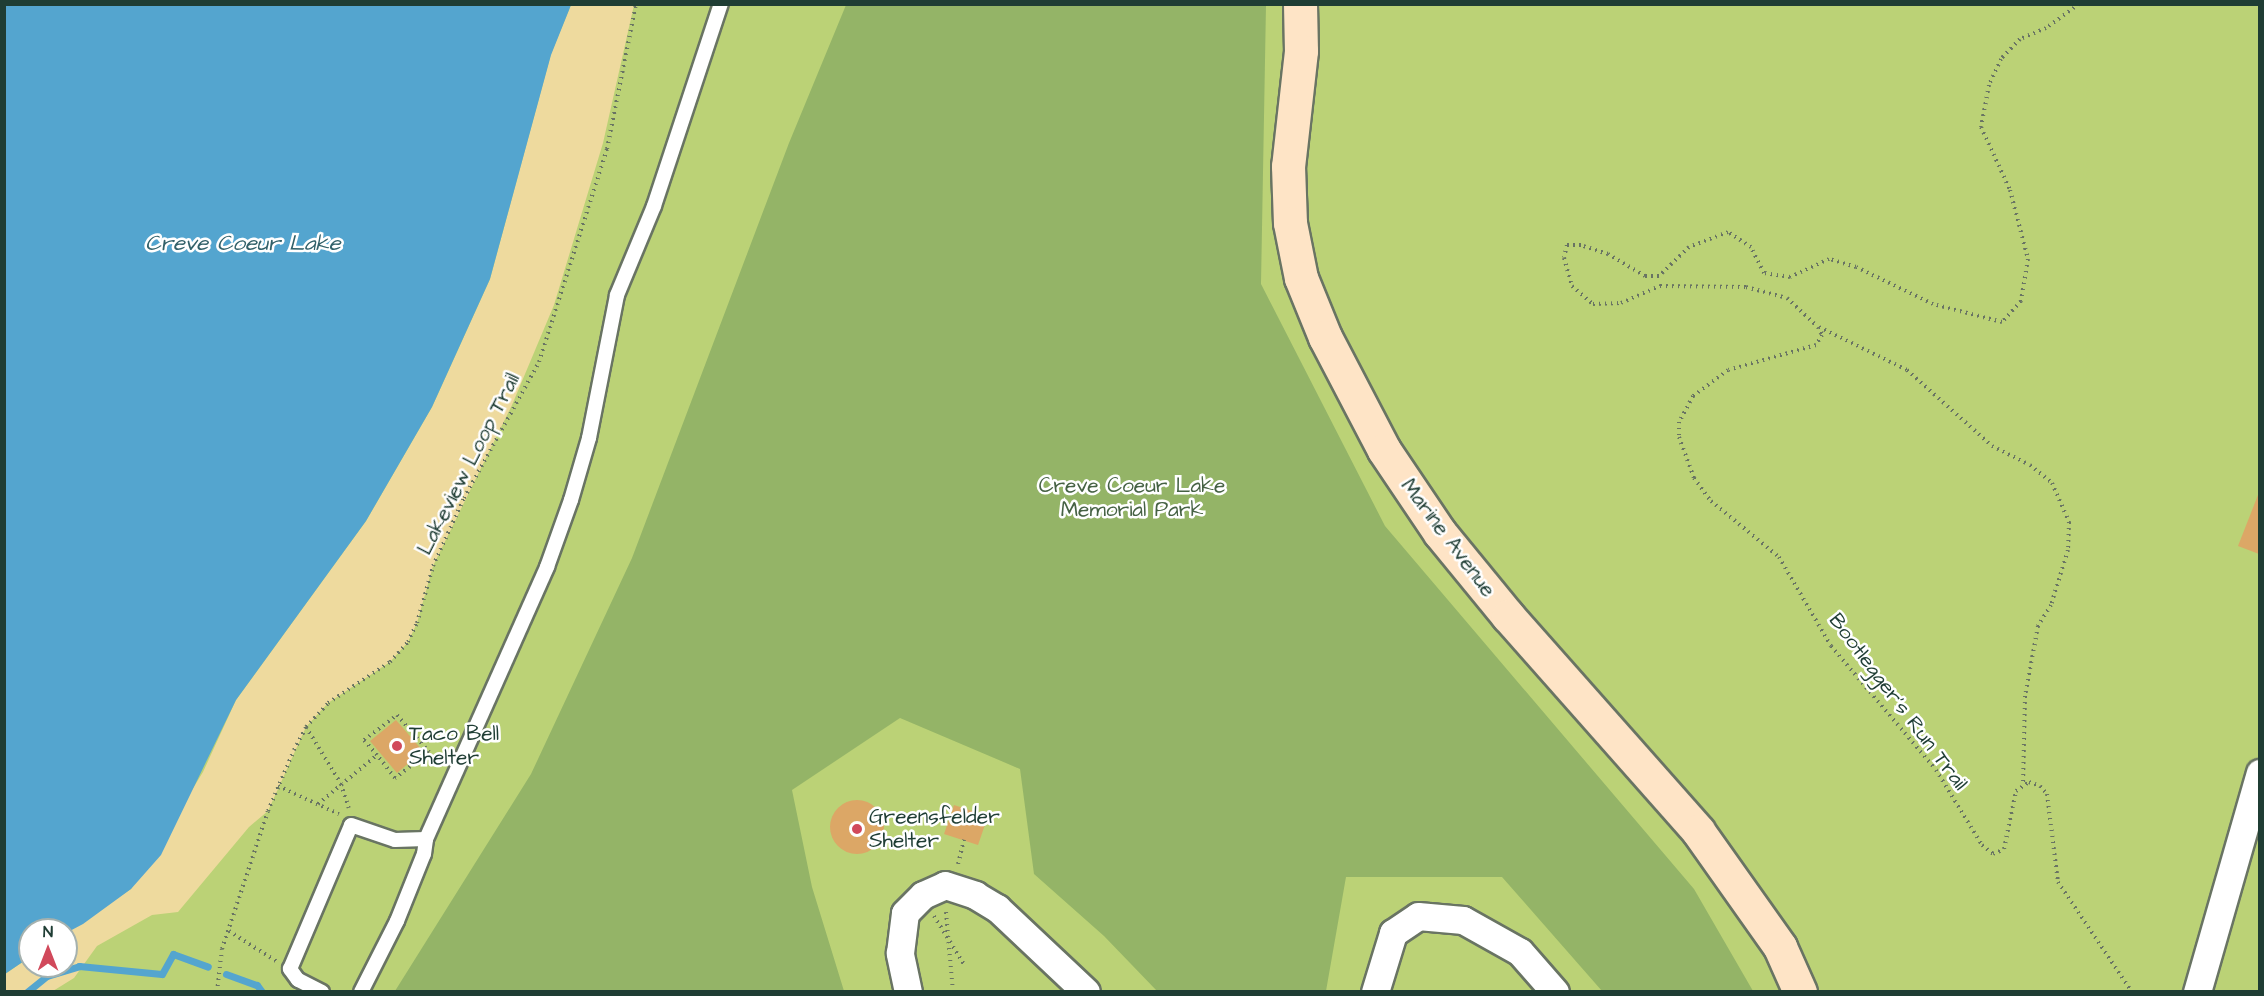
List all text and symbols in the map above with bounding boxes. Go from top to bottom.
water label: Creve Coeur Lake [145,231,341,257]
street label: Lakeview Loop Trail [412,369,526,559]
park label: Creve Coeur Lake Memorial Park [1039,473,1225,523]
street label: Marine Avenue [1395,474,1501,602]
street label: Bootlegger's Run Trail [1823,609,1973,795]
place label: Taco Bell Shelter [409,721,499,771]
marker: Taco Bell Shelter [390,739,404,753]
place label: Greensfelder Shelter [869,804,1000,854]
marker: Greensfelder Shelter [850,822,864,836]
north arrow [18,918,78,978]
text: N [43,921,53,943]

